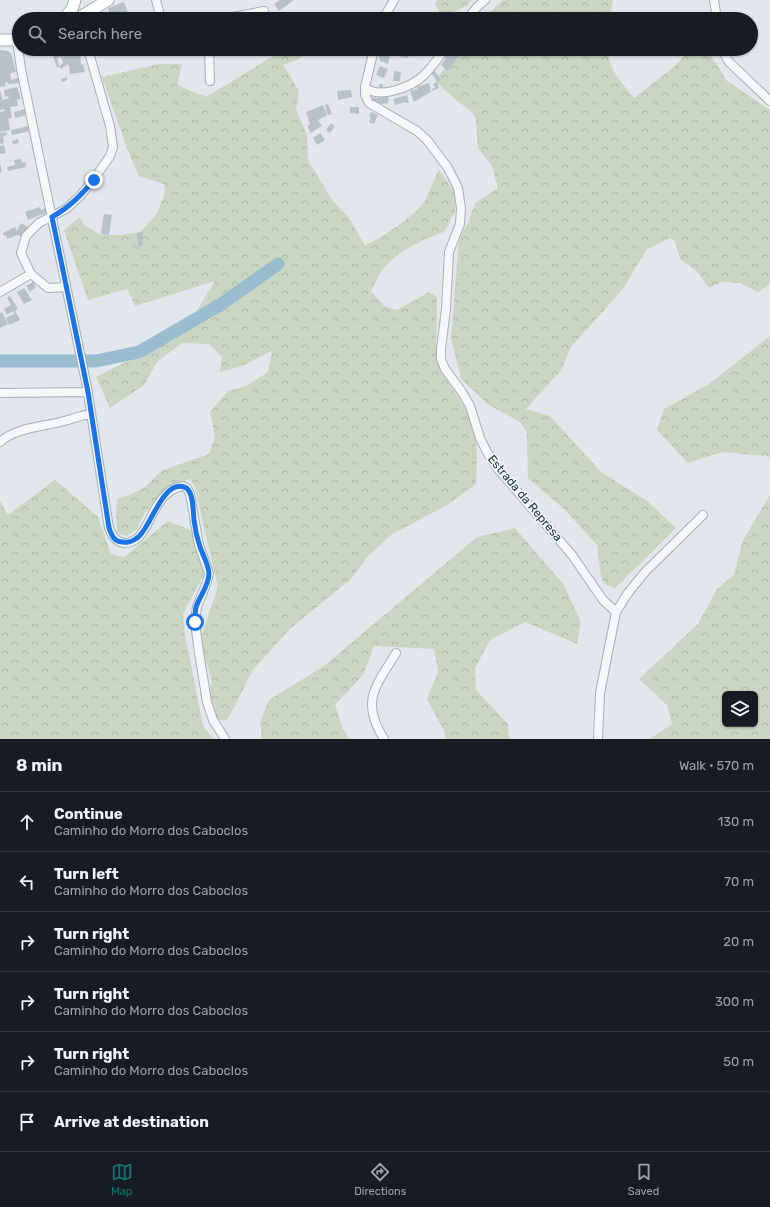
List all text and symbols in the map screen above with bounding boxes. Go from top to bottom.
search box [12,12,758,56]
icon: search [26,23,48,45]
text: Search here [58,25,142,43]
route end [85,171,103,189]
street label: Estrada da Represa [485,452,565,544]
route start [186,613,204,631]
map controls [722,691,758,727]
button: layers [722,691,758,727]
text: 8 min [16,755,63,775]
text: Walk · 570 m [679,758,754,773]
text: Continue [54,805,123,823]
icon: ahead [16,811,38,833]
text: 130 m [718,814,754,829]
text: Caminho do Morro dos Caboclos [54,823,248,838]
text: Turn left [54,865,119,883]
icon: left [16,871,38,893]
text: 70 m [724,874,754,889]
text: Caminho do Morro dos Caboclos [54,883,248,898]
text: Turn right [54,925,129,943]
icon: right [16,931,38,953]
text: 20 m [723,934,754,949]
text: Caminho do Morro dos Caboclos [54,943,248,958]
text: Turn right [54,985,129,1003]
icon: right [16,991,38,1013]
text: 300 m [715,994,754,1009]
text: Caminho do Morro dos Caboclos [54,1003,248,1018]
text: Turn right [54,1045,129,1063]
icon: right [16,1051,38,1073]
text: 50 m [723,1054,754,1069]
text: Caminho do Morro dos Caboclos [54,1063,248,1078]
icon: arrive [16,1111,38,1133]
text: Arrive at destination [54,1113,209,1131]
tab: Map [111,1161,133,1198]
tab: Directions [354,1161,406,1198]
tab: Saved [628,1161,659,1198]

